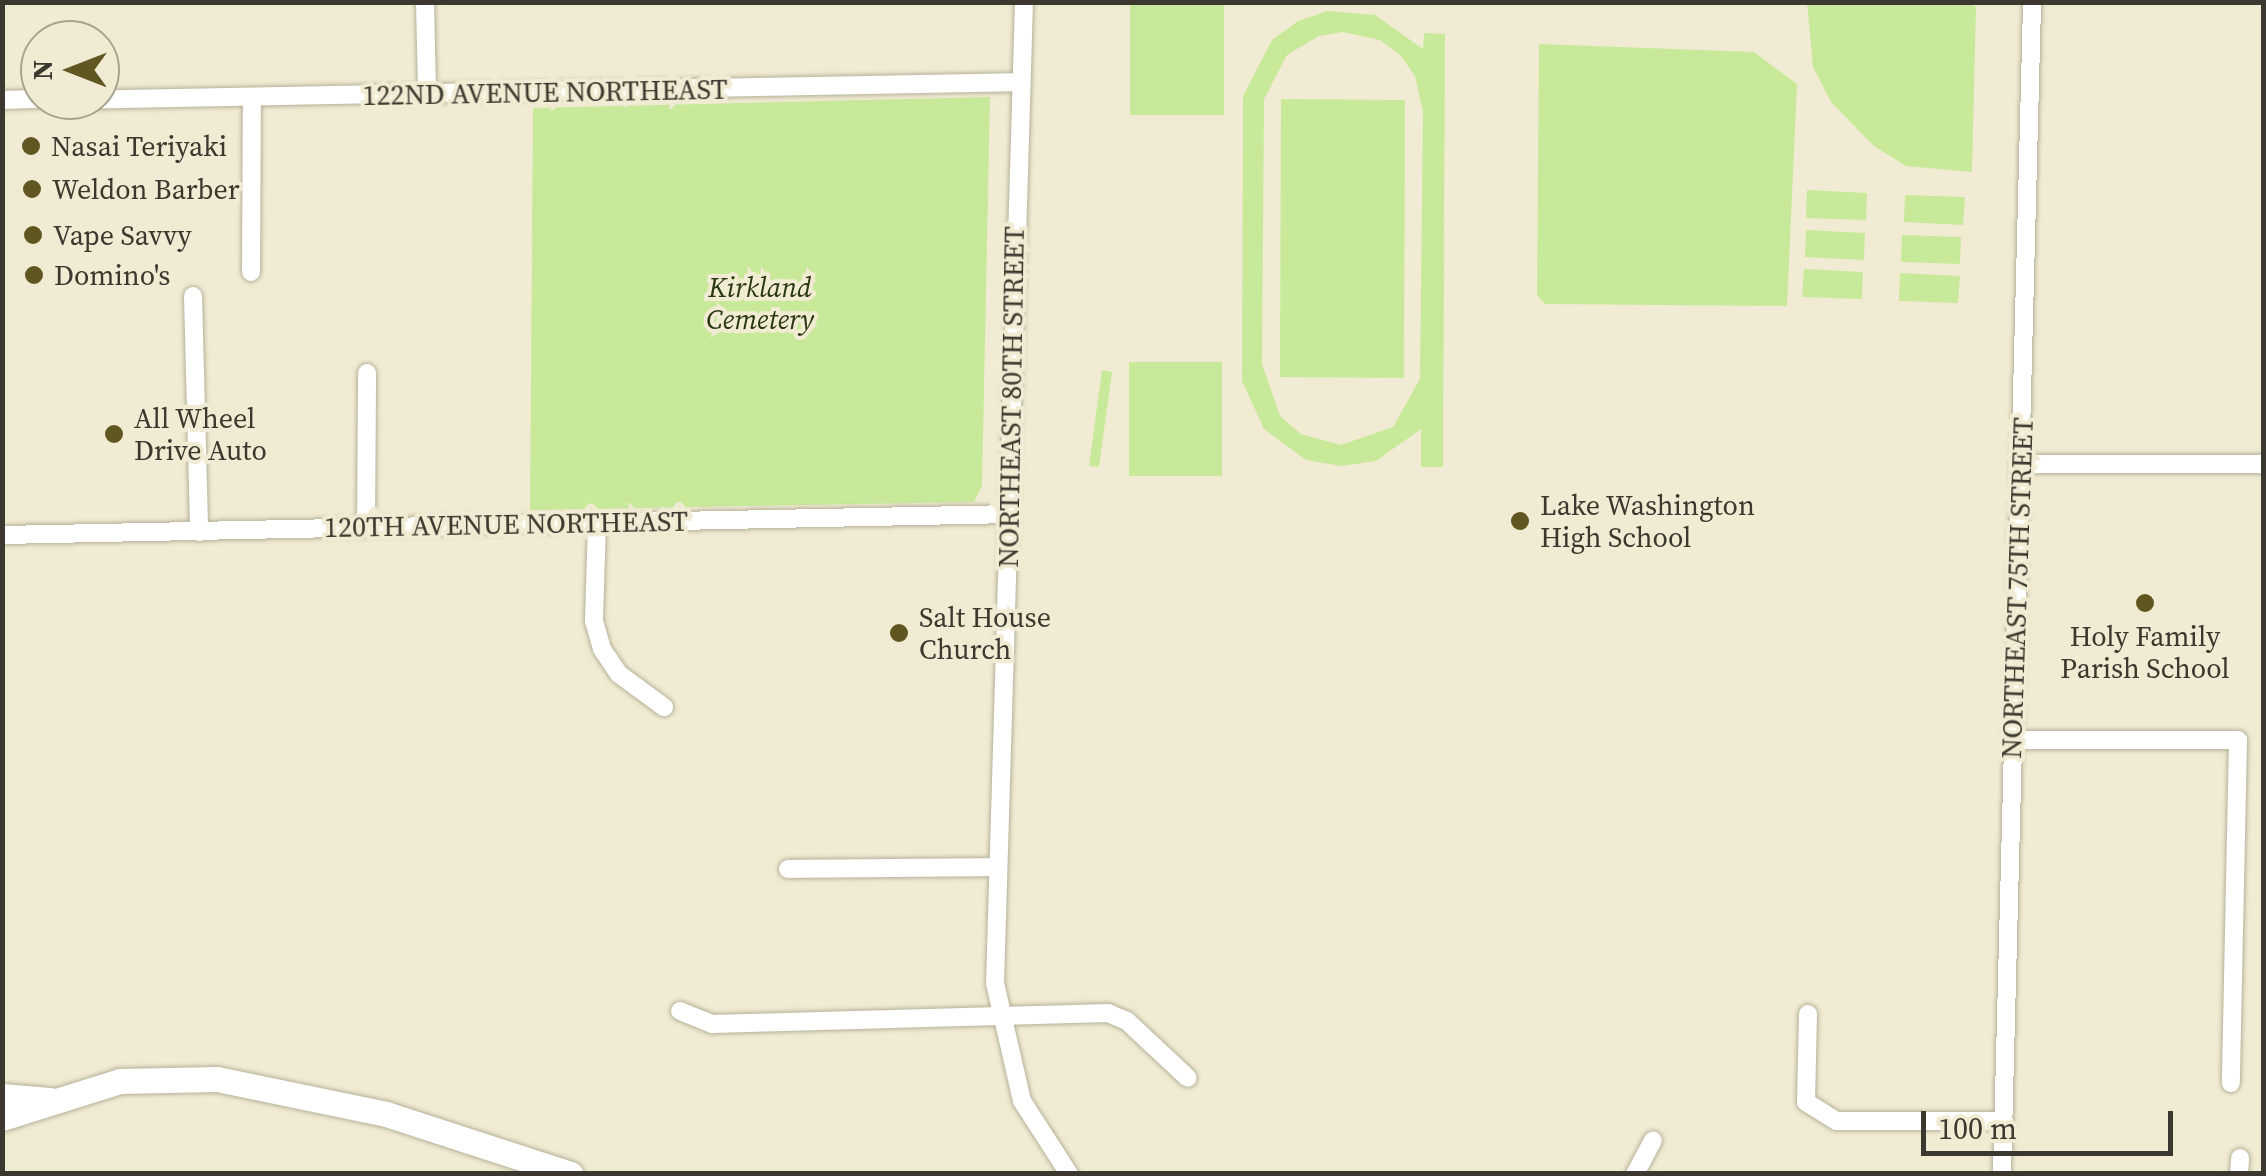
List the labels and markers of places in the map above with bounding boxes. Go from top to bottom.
place label: Nasai Teriyaki [51,129,228,163]
marker: Nasai Teriyaki [20,135,42,157]
place label: Weldon Barber [52,172,240,206]
marker: Weldon Barber [21,178,43,200]
place label: Vape Savvy [53,218,192,252]
marker: Vape Savvy [22,224,44,246]
place label: Domino's [54,258,170,292]
marker: Domino's [23,264,45,286]
place label: All Wheel Drive Auto [134,401,267,467]
marker: All Wheel Drive Auto [103,423,125,445]
place label: Lake Washington High School [1540,488,1756,554]
marker: Lake Washington High School [1509,510,1531,532]
marker: Holy Family Parish School [2134,592,2156,614]
place label: Salt House Church [919,600,1051,666]
place label: Holy Family Parish School [2060,619,2230,685]
marker: Salt House Church [888,622,910,644]

